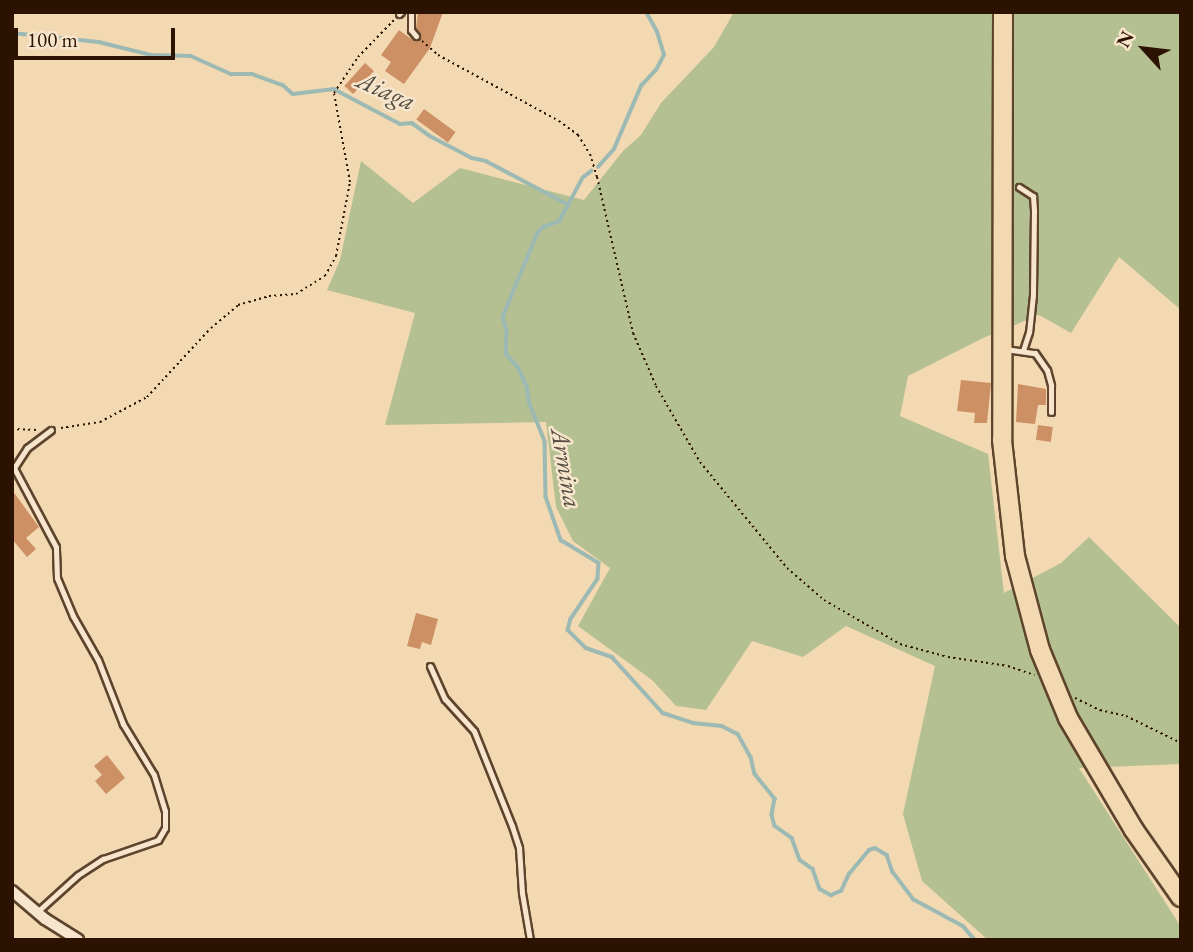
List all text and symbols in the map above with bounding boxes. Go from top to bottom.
scale bar [18,14,178,58]
north arrow [1109,14,1179,84]
text: 100 m [27,26,78,53]
text: N [1110,27,1139,52]
water label: Aiaga [352,64,420,118]
water label: Armina [544,426,588,510]

